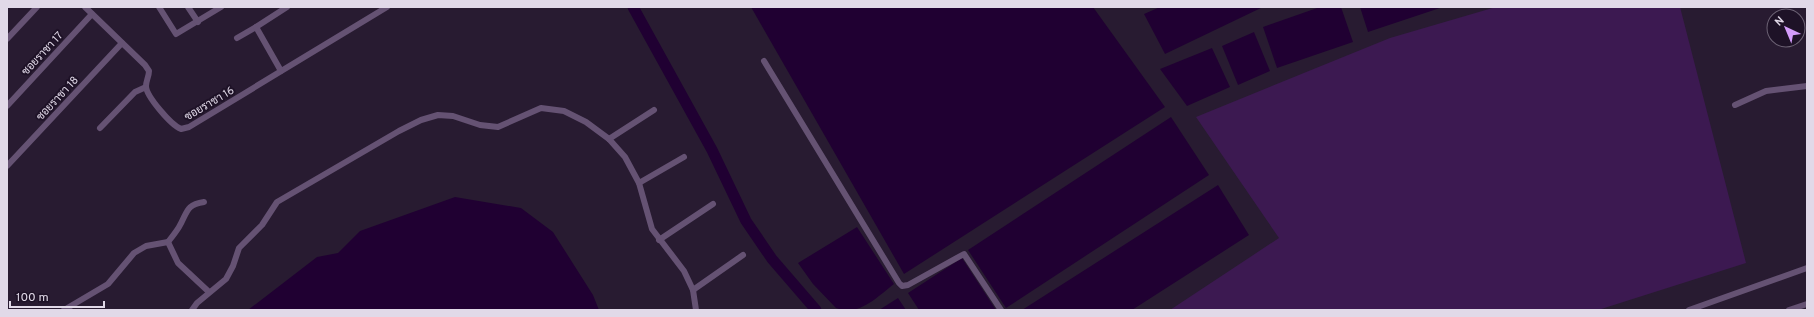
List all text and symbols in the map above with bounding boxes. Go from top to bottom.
north arrow [1766,8,1806,48]
text: N [1772,14,1787,29]
street label: ซอยราชา 17 [19,29,67,78]
street label: ซอยราชา 18 [34,74,82,124]
street label: ซอยราชา 16 [182,84,237,124]
scale bar [10,283,104,309]
text: 100 m [16,290,49,306]

